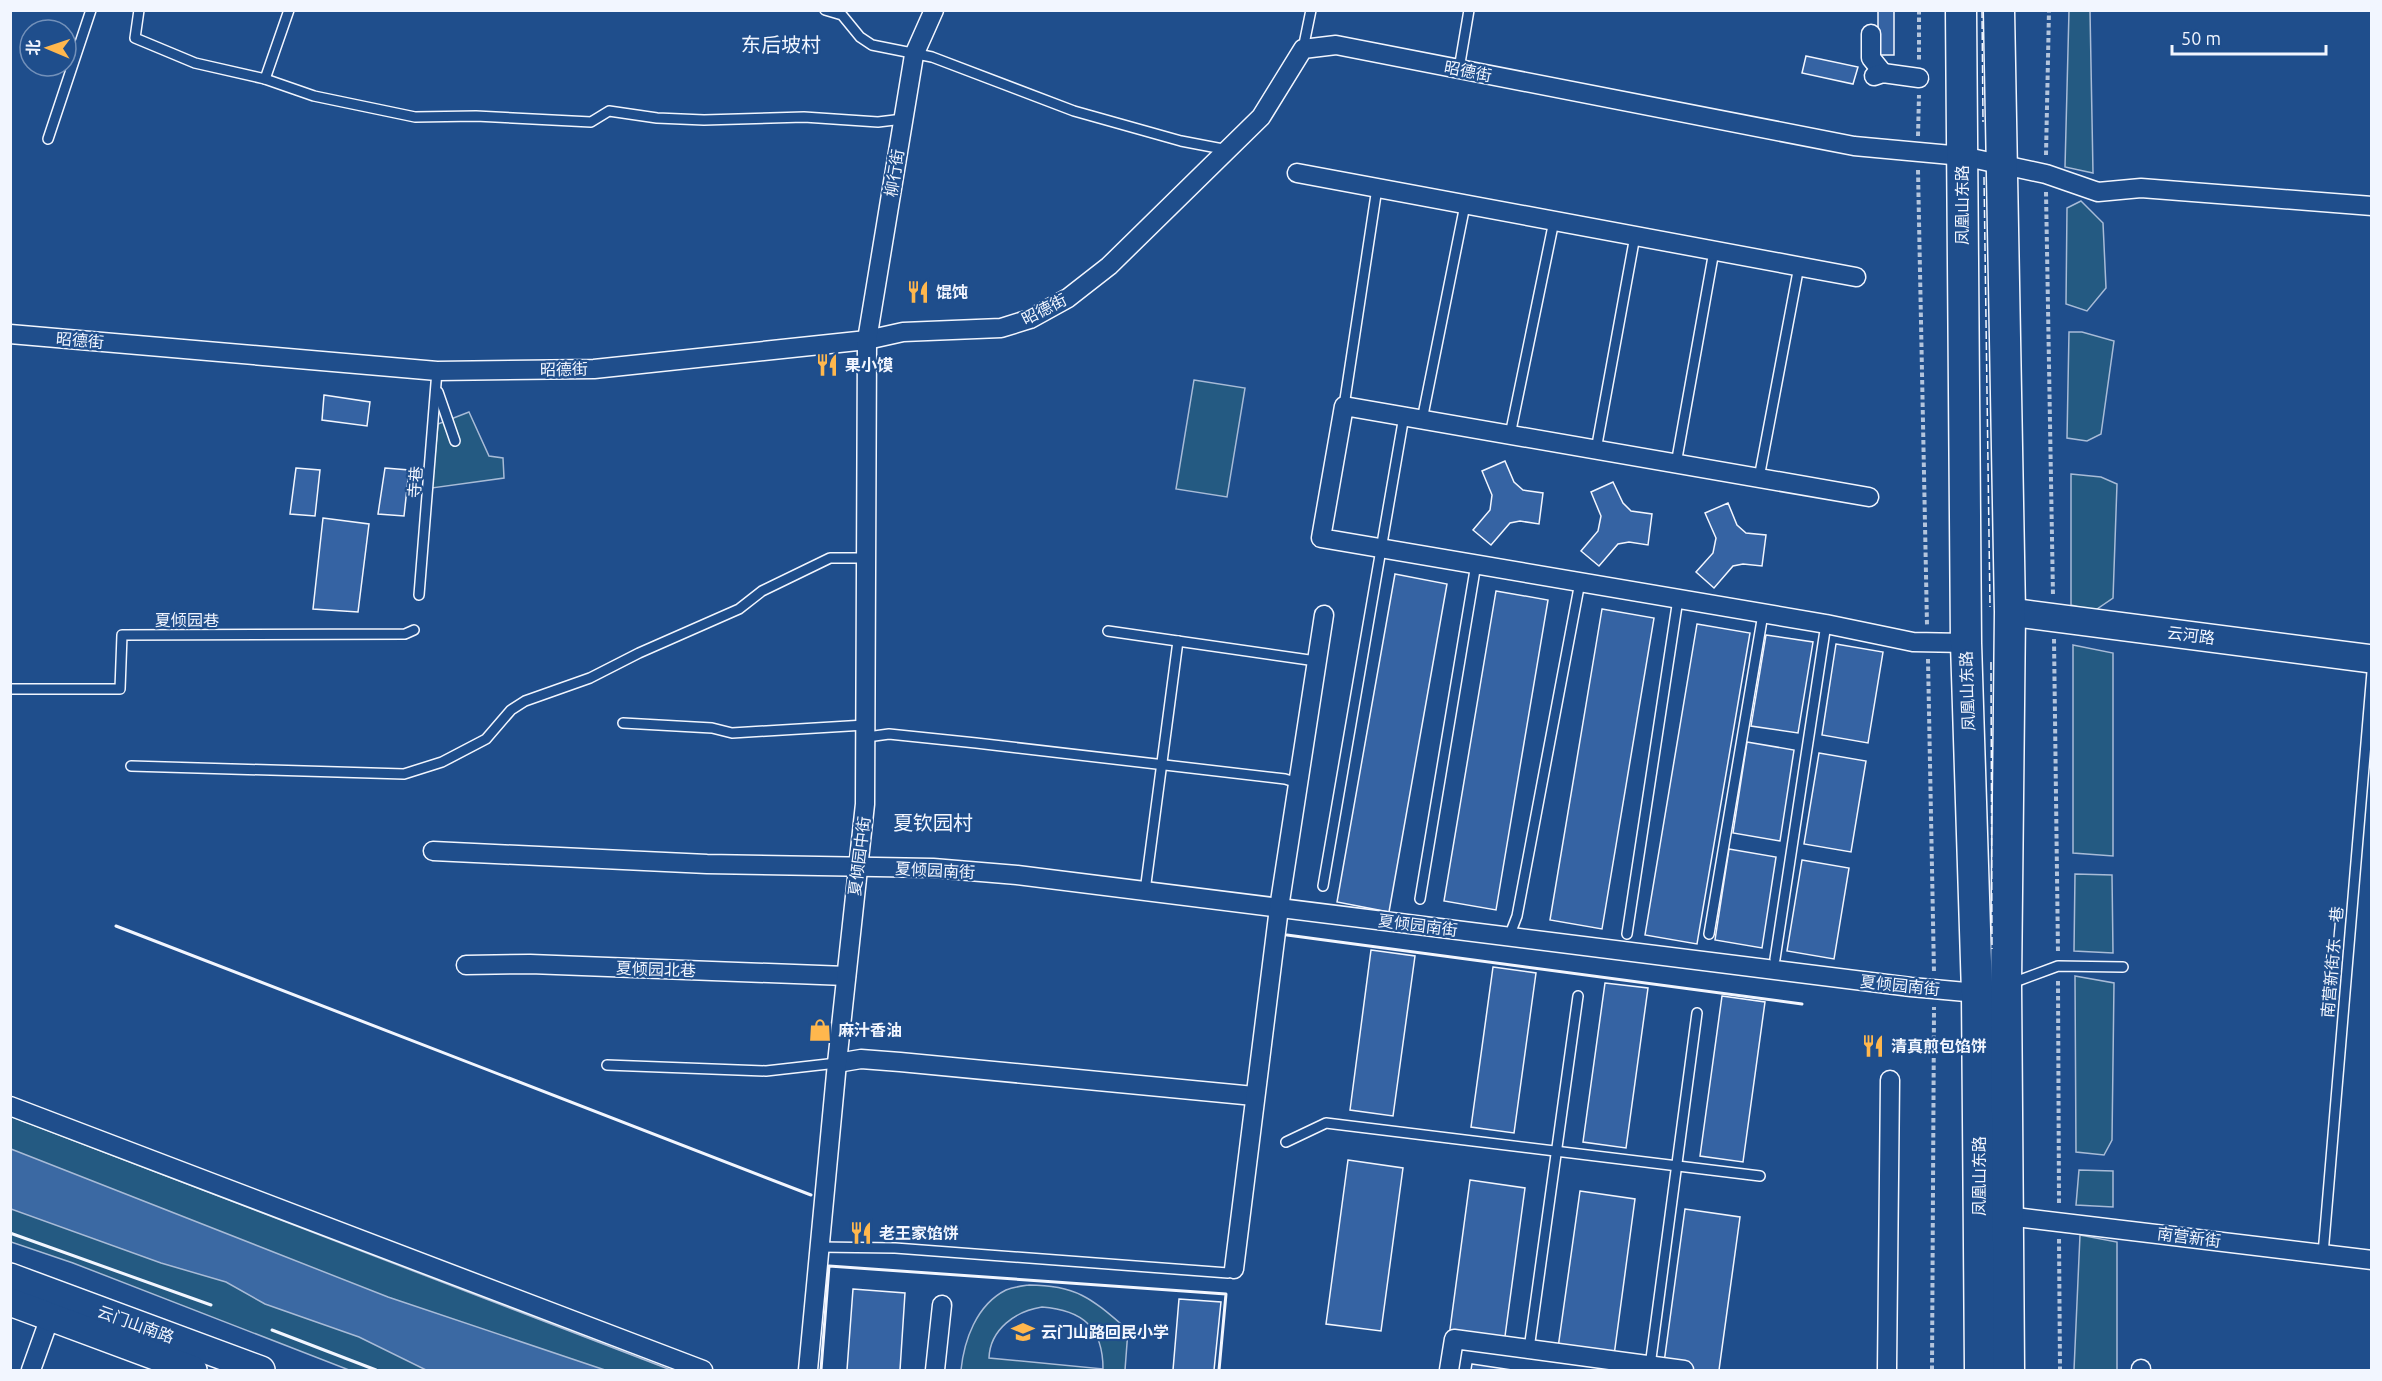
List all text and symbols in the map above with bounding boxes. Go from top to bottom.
north arrow [18,18,78,78]
scale bar [2172,18,2326,56]
text: 50 m [2181,28,2221,48]
district label: 东后坡村 [741,33,821,56]
text: 北 [24,39,42,56]
street label: 昭德街 [1443,58,1493,84]
street label: 柳行街 [881,148,907,198]
street label: 凤凰山东路 [1953,165,1971,245]
restaurant icon: 馄饨 [905,279,931,305]
place label: 馄饨 [936,283,968,301]
street label: 昭德街 [1019,290,1069,328]
street label: 昭德街 [55,329,105,351]
restaurant icon: 果小馍 [814,352,840,378]
place label: 果小馍 [845,356,893,374]
street label: 昭德街 [540,360,588,378]
street label: 寺巷 [405,465,425,499]
street label: 夏倾园巷 [155,611,219,629]
street label: 云河路 [2166,623,2216,647]
street label: 凤凰山东路 [1957,651,1977,731]
district label: 夏钦园村 [893,811,973,834]
street label: 夏倾园中街 [845,815,873,897]
street label: 夏倾园南街 [895,859,975,881]
street label: 南营新街东一巷 [2318,905,2346,1019]
street label: 夏倾园南街 [1377,911,1459,939]
street label: 夏倾园北巷 [616,959,696,979]
street label: 夏倾园南街 [1859,972,1941,998]
shop icon: 麻汁香油 [807,1017,833,1043]
place label: 麻汁香油 [838,1021,902,1039]
restaurant icon: 清真煎包馅饼 [1860,1033,1886,1059]
place label: 清真煎包馅饼 [1891,1037,1987,1055]
street label: 凤凰山东路 [1970,1136,1988,1216]
restaurant icon: 老王家馅饼 [848,1220,874,1246]
place label: 老王家馅饼 [879,1224,959,1242]
street label: 南营新街 [2156,1224,2222,1250]
street label: 云门山南路 [95,1302,177,1346]
school or university icon: 云门山路回民小学 [1010,1319,1036,1345]
place label: 云门山路回民小学 [1041,1323,1169,1341]

